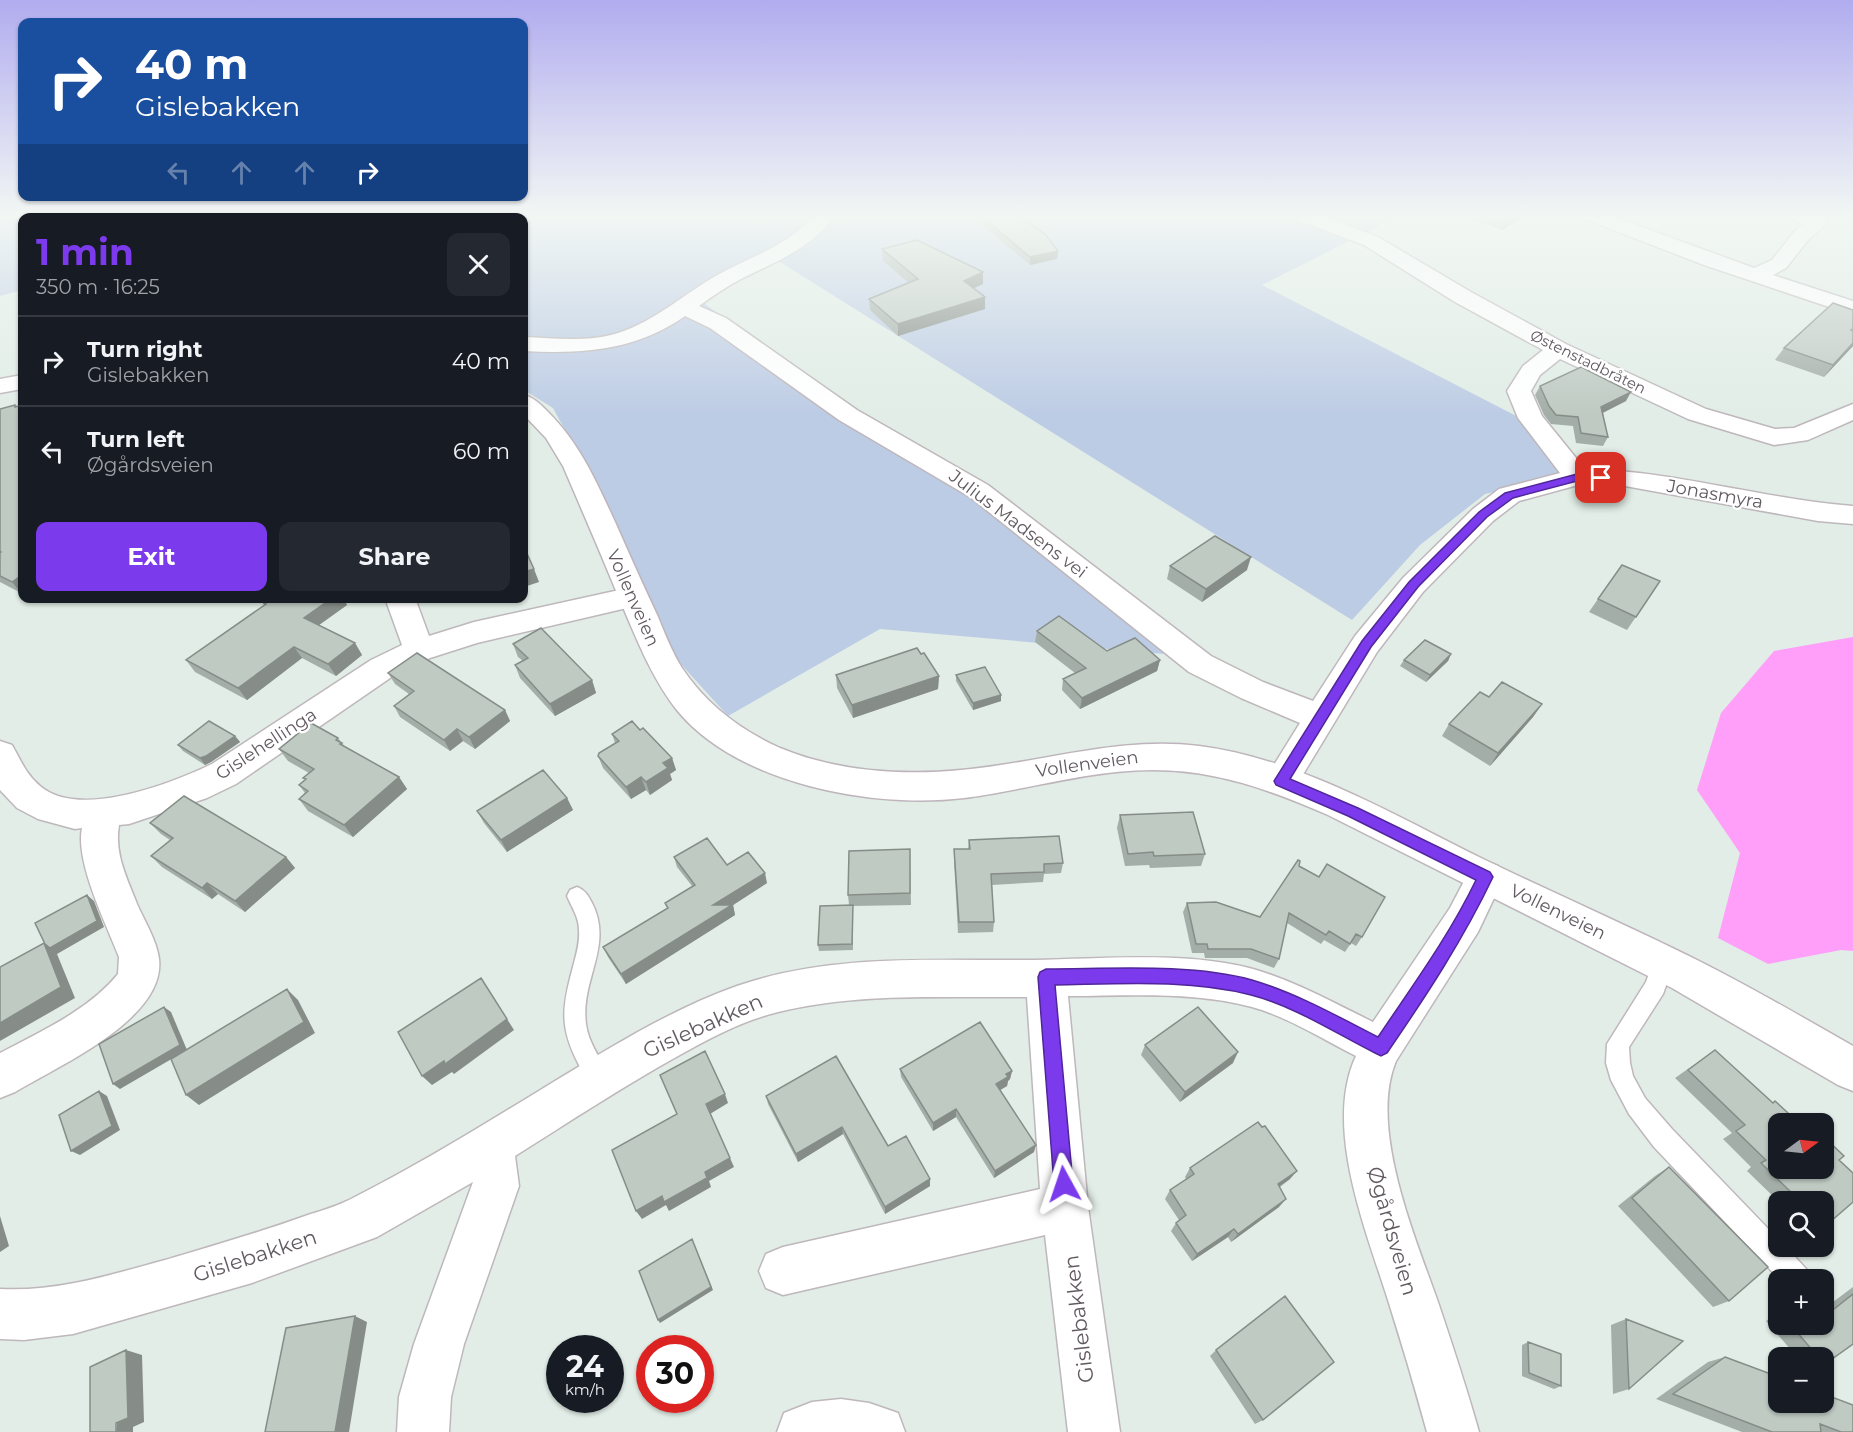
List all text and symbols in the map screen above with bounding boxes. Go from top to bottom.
text: 40 m [135,38,248,90]
icon: right [36,42,114,120]
text: Gislebakken [135,90,300,123]
icon: left [162,156,195,189]
icon: ahead [225,156,258,189]
icon: ahead [288,156,321,189]
icon: right [351,156,384,189]
text: 1 min [36,230,134,274]
button: close [447,233,510,296]
text: 350 m · 16:25 [36,275,160,299]
street label: Østenstadbråten [1527,325,1649,398]
text: Turn right [87,336,202,363]
icon: right [36,345,69,378]
text: 40 m [452,348,510,375]
text: Gislebakken [87,363,209,387]
text: Turn left [87,426,185,453]
icon: left [36,435,69,468]
text: 60 m [453,438,510,465]
pin [1575,452,1626,503]
text: Øgårdsveien [87,453,214,477]
icon: arrive [1584,461,1617,494]
street label: Julius Madsens vei [944,464,1091,583]
street label: Jonasmyra [1664,475,1765,513]
button: Exit [36,522,267,591]
button: Share [279,522,510,591]
street label: Vollenveien [602,546,664,650]
street label: Gislehellinga [211,703,321,785]
street label: Vollenveien [1034,746,1140,782]
street label: Vollenveien [1507,879,1609,945]
street label: Gislebakken [639,988,767,1063]
north arrow [1768,1113,1834,1179]
map controls [1768,1113,1834,1413]
position arrow [1032,1152,1096,1216]
street label: Øgårdsveien [1362,1163,1423,1298]
button: search [1768,1191,1834,1257]
street label: Gislebakken [190,1224,320,1287]
street label: Gislebakken [1058,1254,1099,1384]
button: + [1768,1269,1834,1335]
speed limit sign: 30 [636,1335,714,1413]
button: − [1768,1347,1834,1413]
text: 24 [566,1348,604,1385]
text: km/h [565,1380,605,1399]

